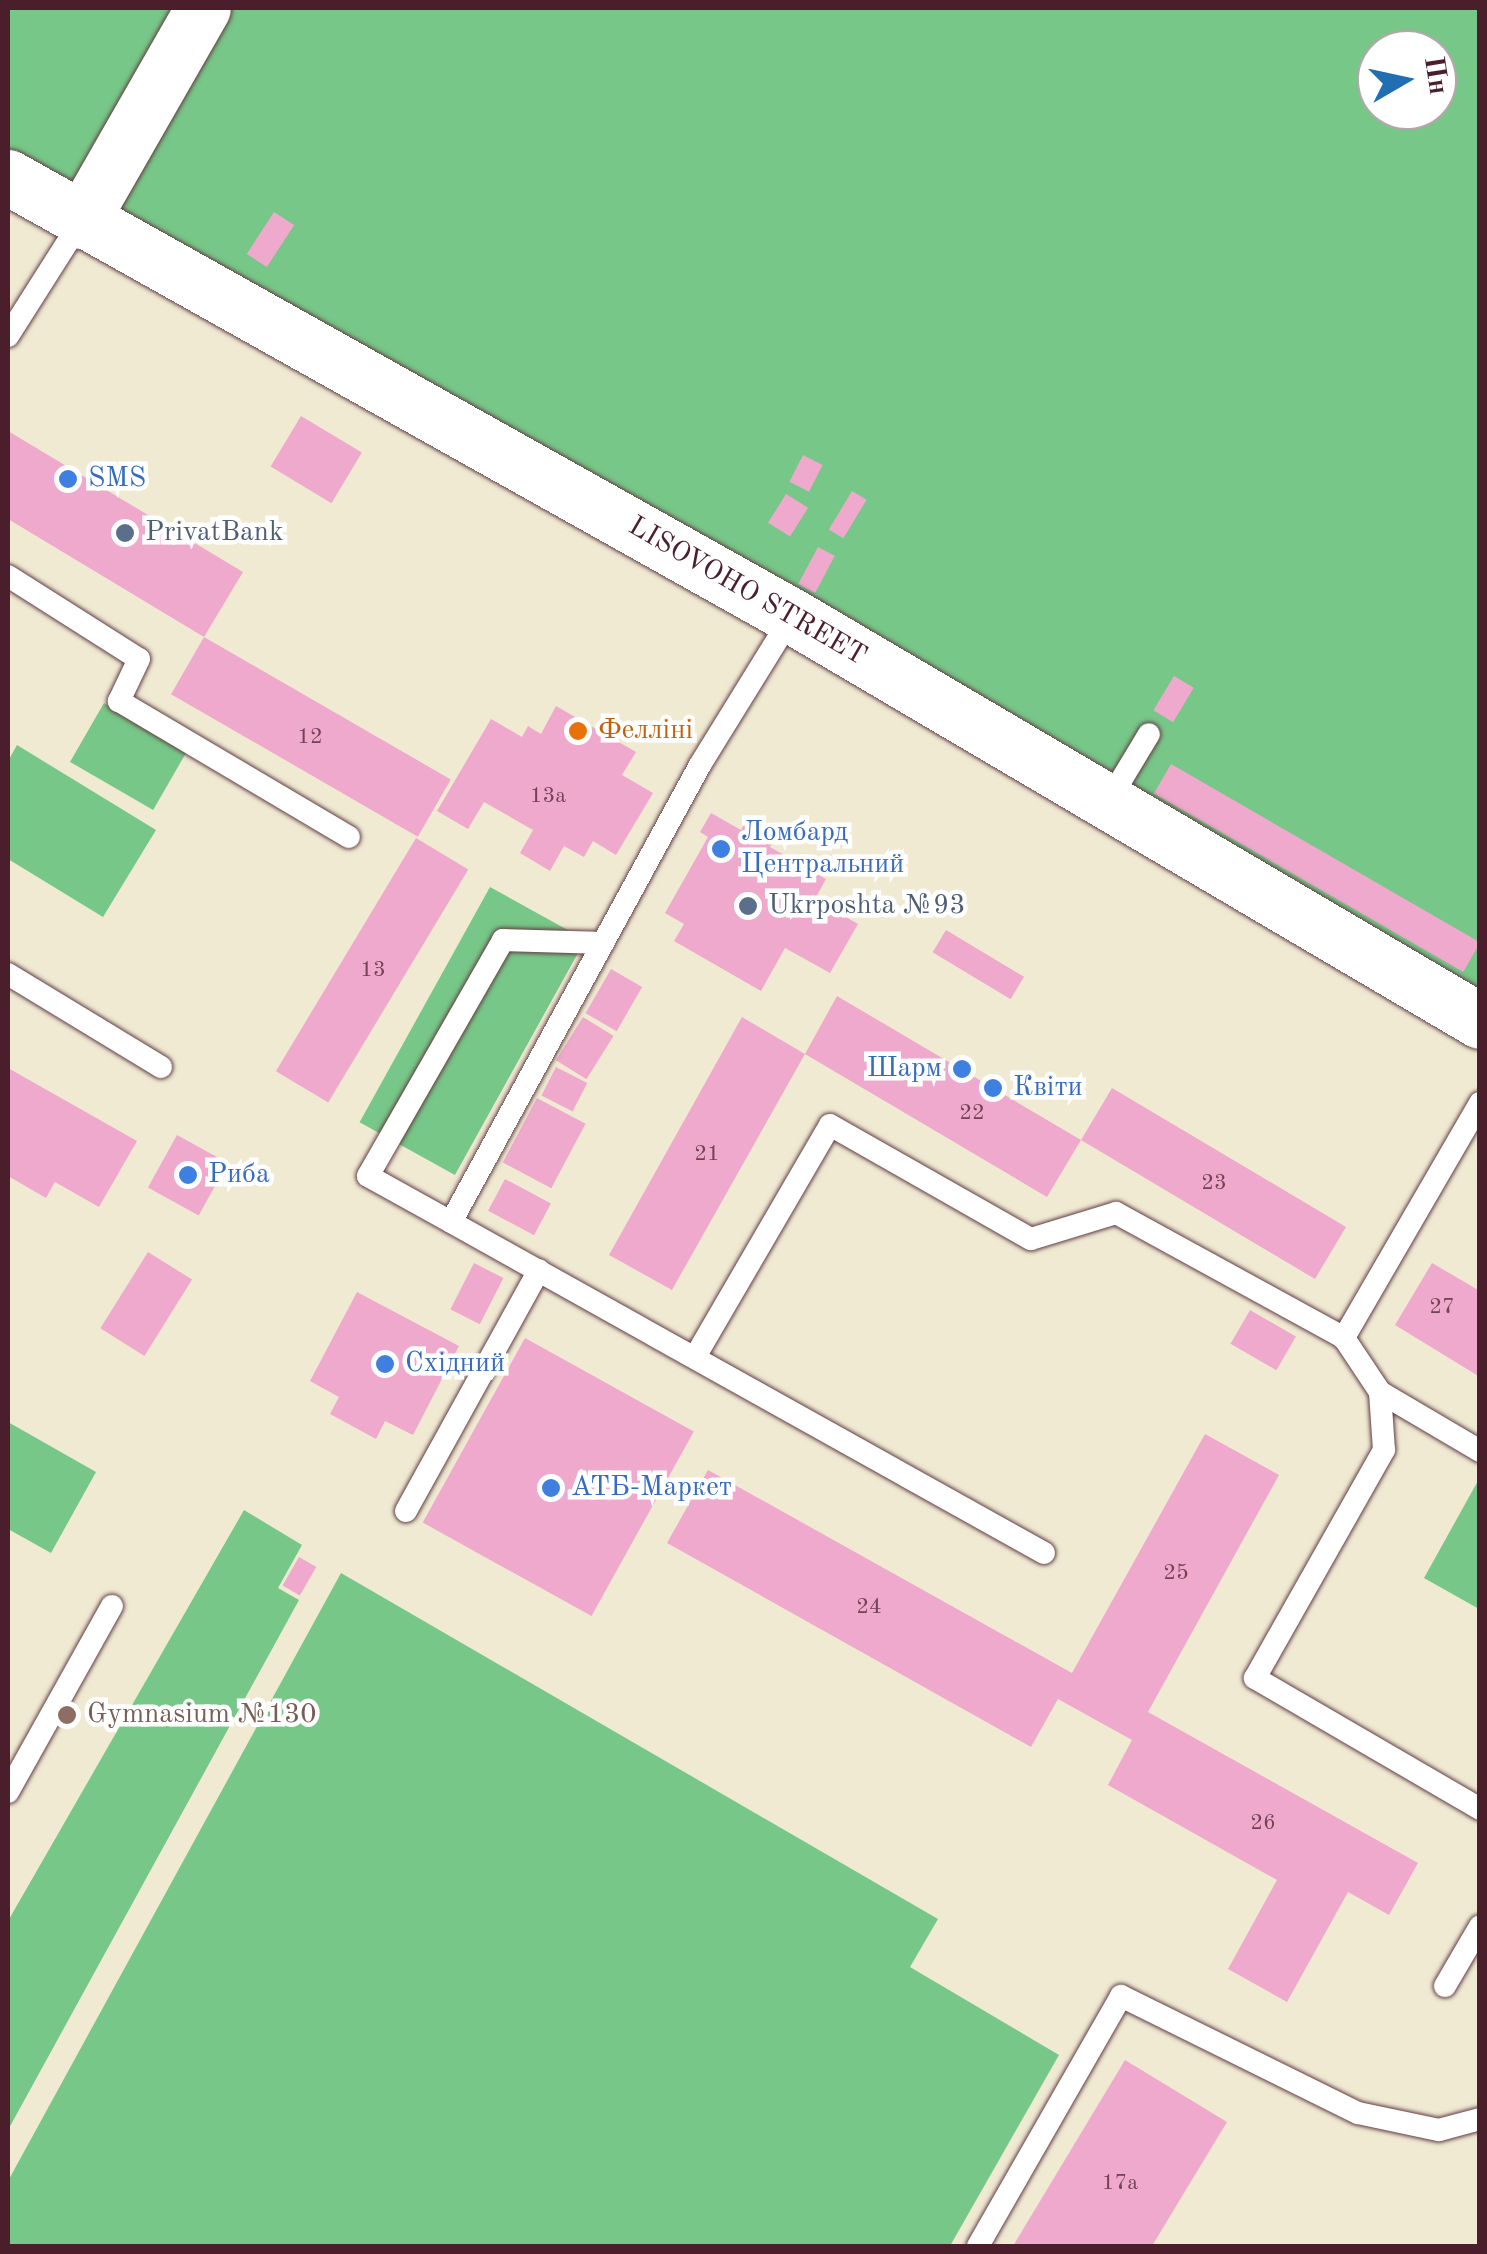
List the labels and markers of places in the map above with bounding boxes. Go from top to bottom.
place label: SMS [88,462,146,496]
marker: SMS [57,468,79,490]
place label: PrivatBank [145,516,283,550]
marker: PrivatBank [114,522,136,544]
place label: Фелліні [598,714,693,748]
marker: Фелліні [567,720,589,742]
place label: Ломбард Центральний [741,816,904,882]
marker: Ломбард Центральний [710,838,732,860]
place label: Ukrposhta №93 [768,889,966,923]
marker: Ukrposhta №93 [737,895,759,917]
place label: Шарм [867,1052,942,1086]
marker: Шарм [951,1058,973,1080]
place label: Квіти [1013,1071,1083,1105]
marker: Квіти [982,1077,1004,1099]
place label: Риба [208,1158,270,1192]
marker: Риба [177,1164,199,1186]
place label: Східний [405,1347,505,1381]
marker: Східний [374,1353,396,1375]
place label: АТБ-Маркет [571,1471,732,1505]
marker: АТБ-Маркет [540,1477,562,1499]
place label: Gymnasium №130 [87,1698,317,1732]
marker: Gymnasium №130 [56,1704,78,1726]

